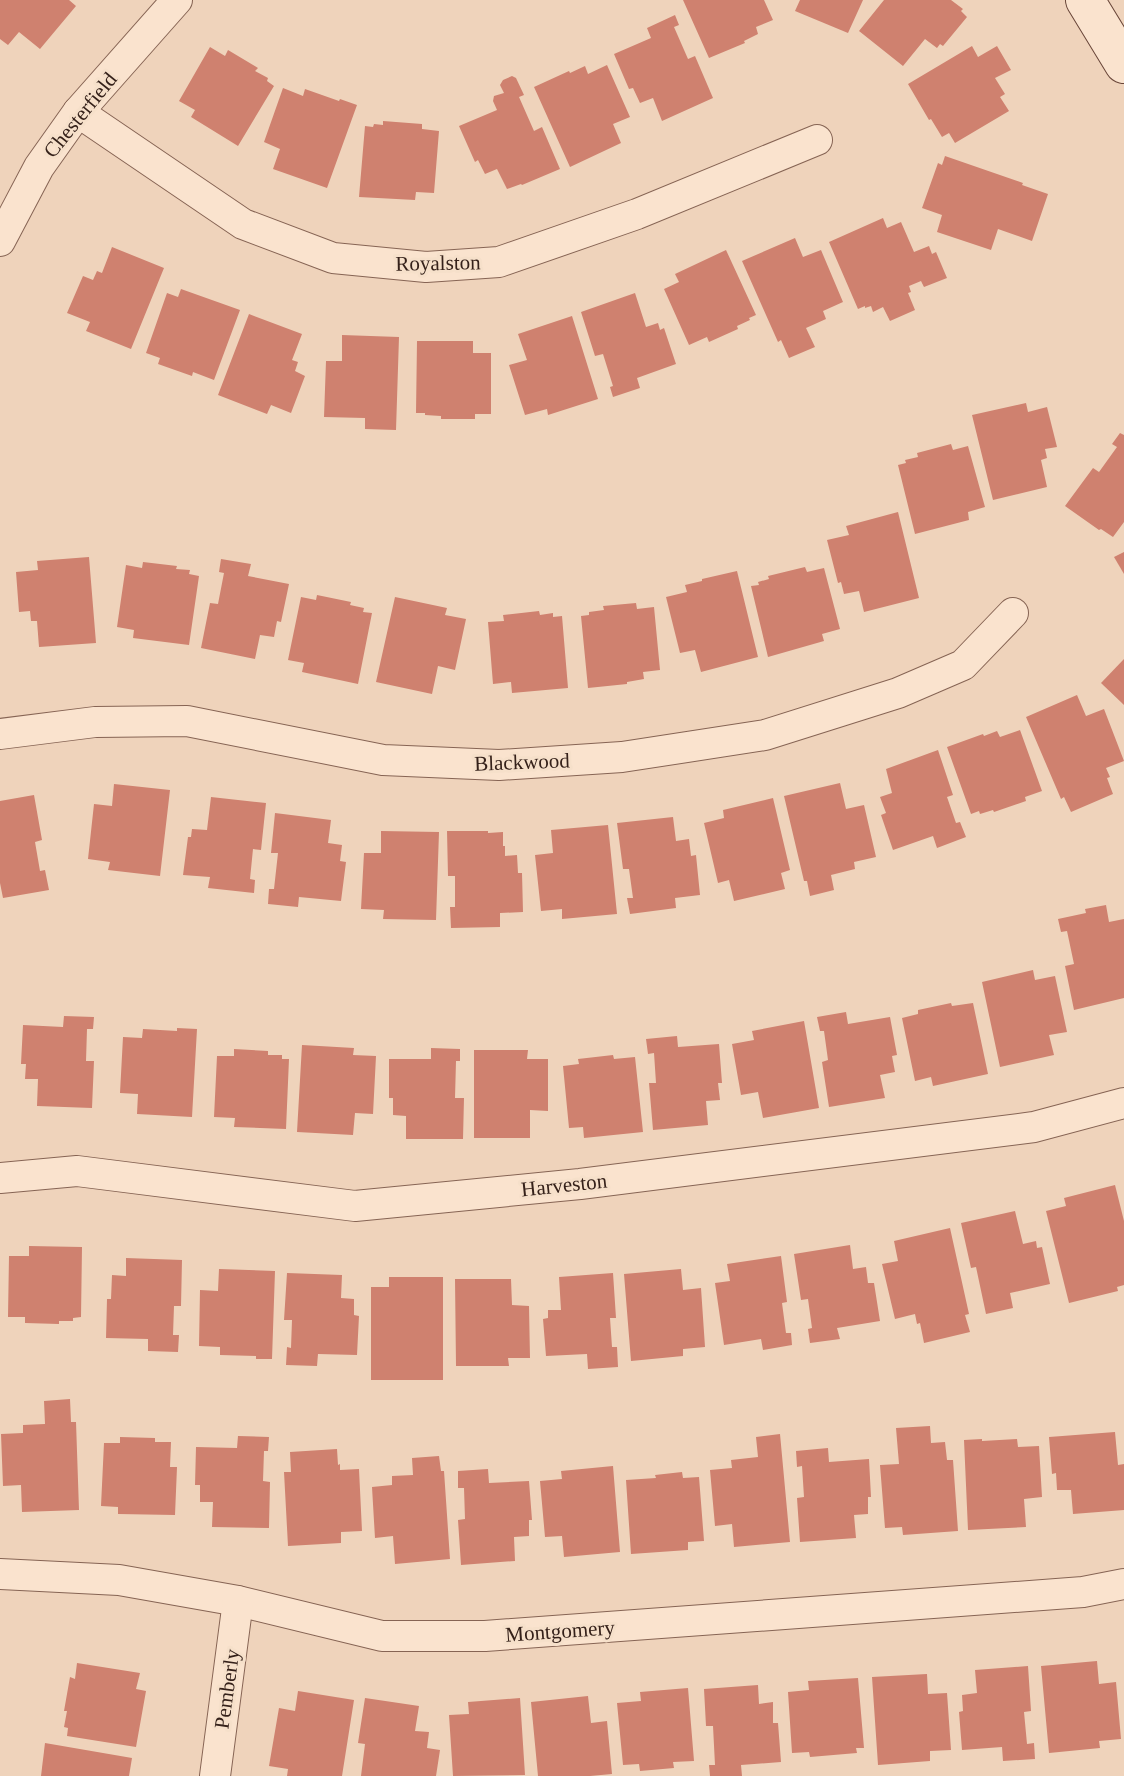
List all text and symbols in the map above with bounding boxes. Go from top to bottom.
street label: Chesterfield [38,67,122,162]
street label: Royalston [395,250,481,276]
street label: Blackwood [474,748,571,776]
street label: Harveston [520,1169,609,1201]
street label: Montgomery [504,1615,616,1647]
street label: Pemberly [210,1647,245,1731]

